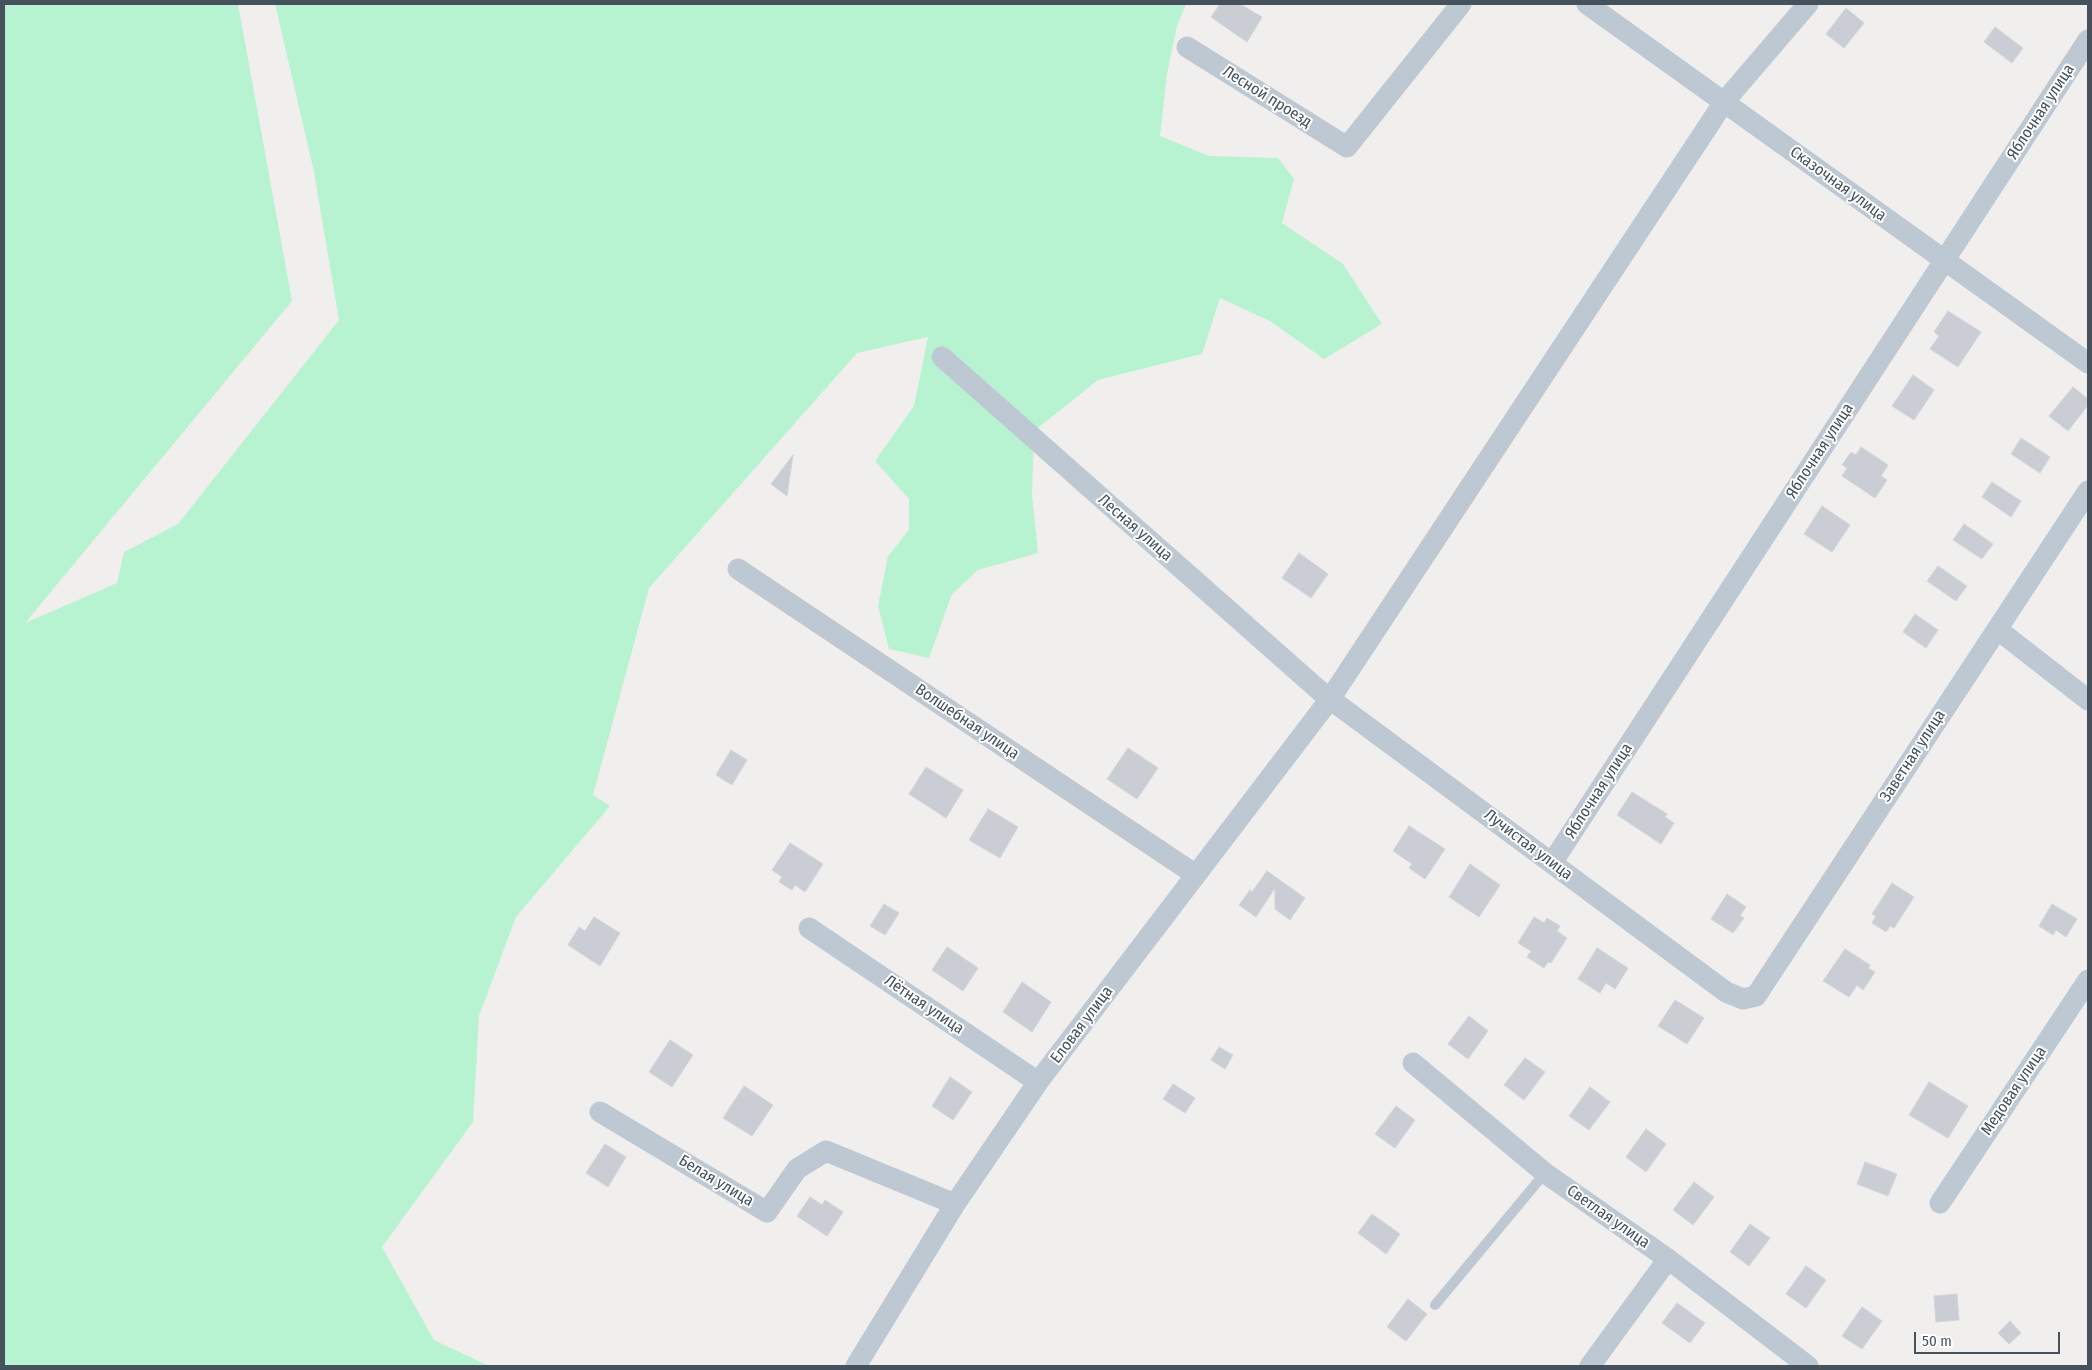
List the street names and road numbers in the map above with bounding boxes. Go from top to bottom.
street label: Яблочная улица [2003,61,2079,163]
street label: Лесной проезд [1219,62,1315,132]
street label: Сказочная улица [1786,143,1890,225]
street label: Яблочная улица [1782,400,1858,502]
street label: Лесная улица [1094,490,1176,566]
street label: Волшебная улица [911,680,1023,764]
street label: Заветная улица [1876,706,1950,806]
street label: Яблочная улица [1561,740,1637,842]
street label: Лучистая улица [1480,806,1576,884]
street label: Лётная улица [881,971,967,1039]
street label: Еловая улица [1047,983,1117,1067]
street label: Медовая улица [1977,1043,2051,1139]
street label: Белая улица [675,1151,757,1211]
street label: Светлая улица [1563,1181,1653,1253]

